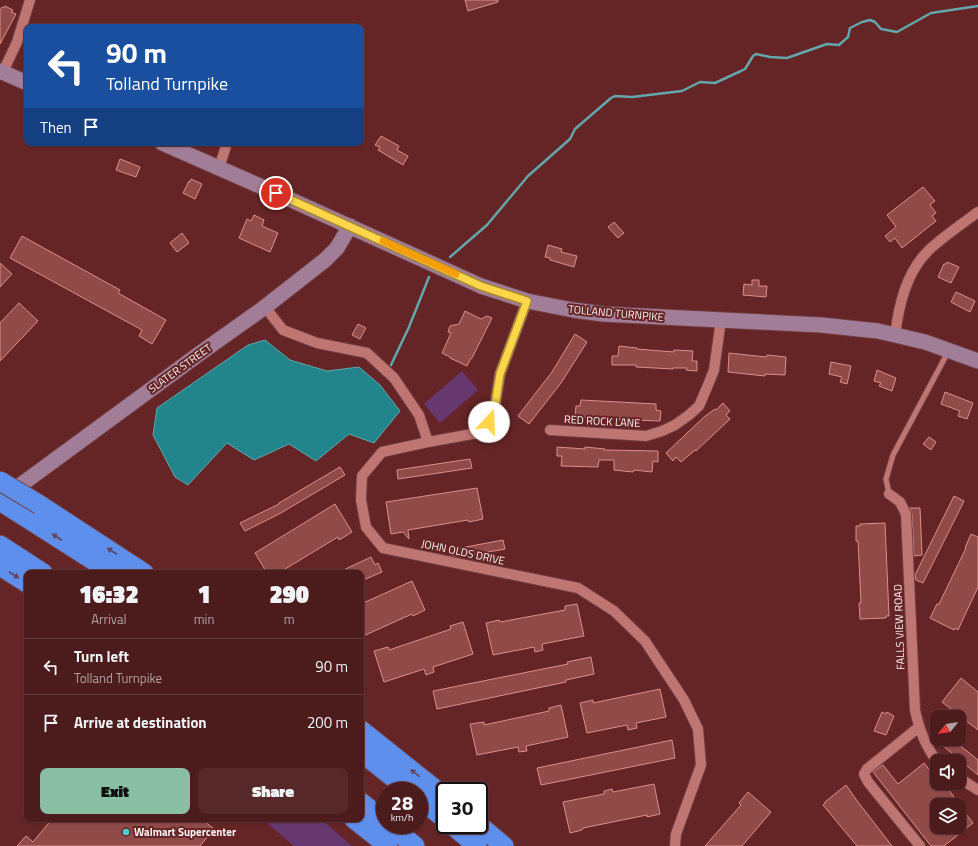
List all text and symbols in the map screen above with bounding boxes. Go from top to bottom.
text: 90 m [106,31,167,74]
icon: left [40,40,92,92]
text: Tolland Turnpike [106,70,228,97]
text: Then [40,116,72,139]
icon: arrive [80,116,102,138]
pin [259,176,293,210]
icon: arrive [265,182,287,204]
street label: TOLLAND TURNPIKE [568,301,664,325]
street label: SLATER STREET [145,339,215,396]
position arrow [468,401,510,443]
street label: RED ROCK LANE [563,411,641,431]
one-way arrow [51,533,63,540]
street label: JOHN OLDS DRIVE [420,535,506,569]
one-way arrow [106,547,117,555]
one-way arrow [8,571,19,578]
text: 16:32 [79,576,139,612]
text: 1 [197,576,211,612]
text: 290 [269,576,309,612]
street label: FALLS VIEW ROAD [890,584,908,670]
text: Arrival [91,609,126,629]
text: min [194,609,214,629]
text: m [284,609,295,629]
text: Turn left [74,645,129,668]
text: 90 m [315,655,348,678]
icon: left [40,656,62,678]
text: Tolland Turnpike [74,668,162,688]
north arrow [930,710,966,746]
map controls [930,710,966,834]
text: Arrive at destination [74,711,207,734]
text: 200 m [307,711,348,734]
icon: arrive [40,712,62,734]
button: sound [930,754,966,790]
button: Exit [40,768,190,814]
button: Share [198,768,348,814]
one-way arrow [409,768,420,777]
speed limit sign: 30 [436,782,488,834]
text: 28 [391,787,413,818]
button: layers [930,798,966,834]
text: km/h [391,810,413,825]
place label: Walmart Supercenter [134,824,236,840]
marker: Walmart Supercenter [121,827,131,837]

